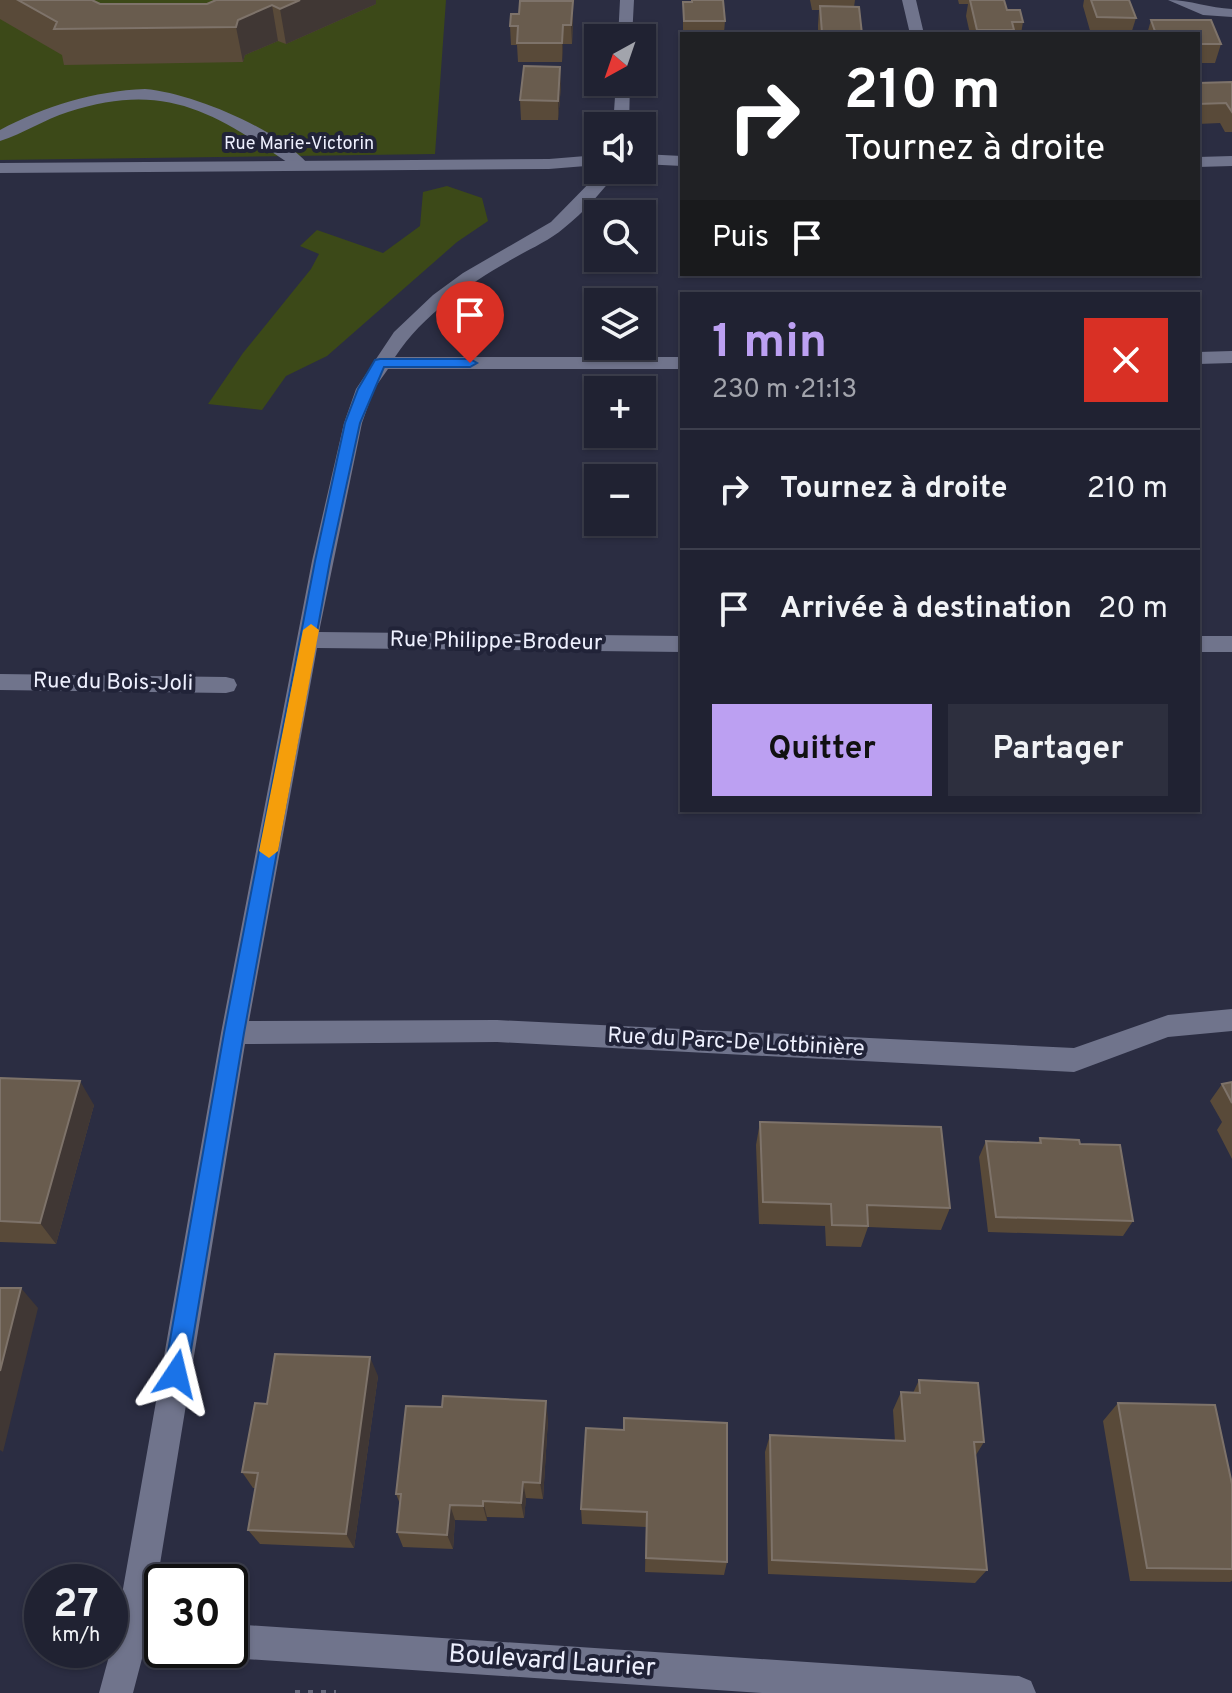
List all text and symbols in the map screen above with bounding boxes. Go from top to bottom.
north arrow [584,24,656,96]
map controls [584,24,656,536]
text: 210 m [844,58,1001,128]
icon: right [712,64,816,168]
button: sound [584,112,656,184]
text: Tournez à droite [844,127,1105,173]
street label: Rue Marie-Victorin [224,133,374,156]
button: search [584,200,656,272]
icon: arrive [785,216,829,260]
text: Puis [712,220,769,257]
pin [436,281,504,363]
button: layers [584,288,656,360]
icon: arrive [448,293,492,337]
text: 1 min [712,314,827,374]
button: close [1084,318,1168,402]
text: 230 m · 21:13 [712,374,857,407]
button: + [584,376,656,448]
button: − [584,464,656,536]
icon: right [712,467,756,511]
text: Tournez à droite [780,471,1008,508]
text: 210 m [1087,471,1168,508]
icon: arrive [712,587,756,631]
text: Arrivée à destination [780,591,1072,628]
text: 20 m [1098,591,1168,628]
street label: Rue Philippe-Brodeur [389,627,603,657]
street label: Rue du Bois-Joli [33,668,193,698]
button: Quitter [712,704,932,796]
button: Partager [948,704,1168,796]
street label: Rue du Parc-De Lotbinière [607,1023,865,1063]
position arrow [134,1332,218,1416]
speed limit sign: 30 [144,1564,248,1668]
text: 27 [53,1581,99,1631]
text: km/h [52,1623,100,1649]
street label: Boulevard Laurier [447,1638,657,1686]

